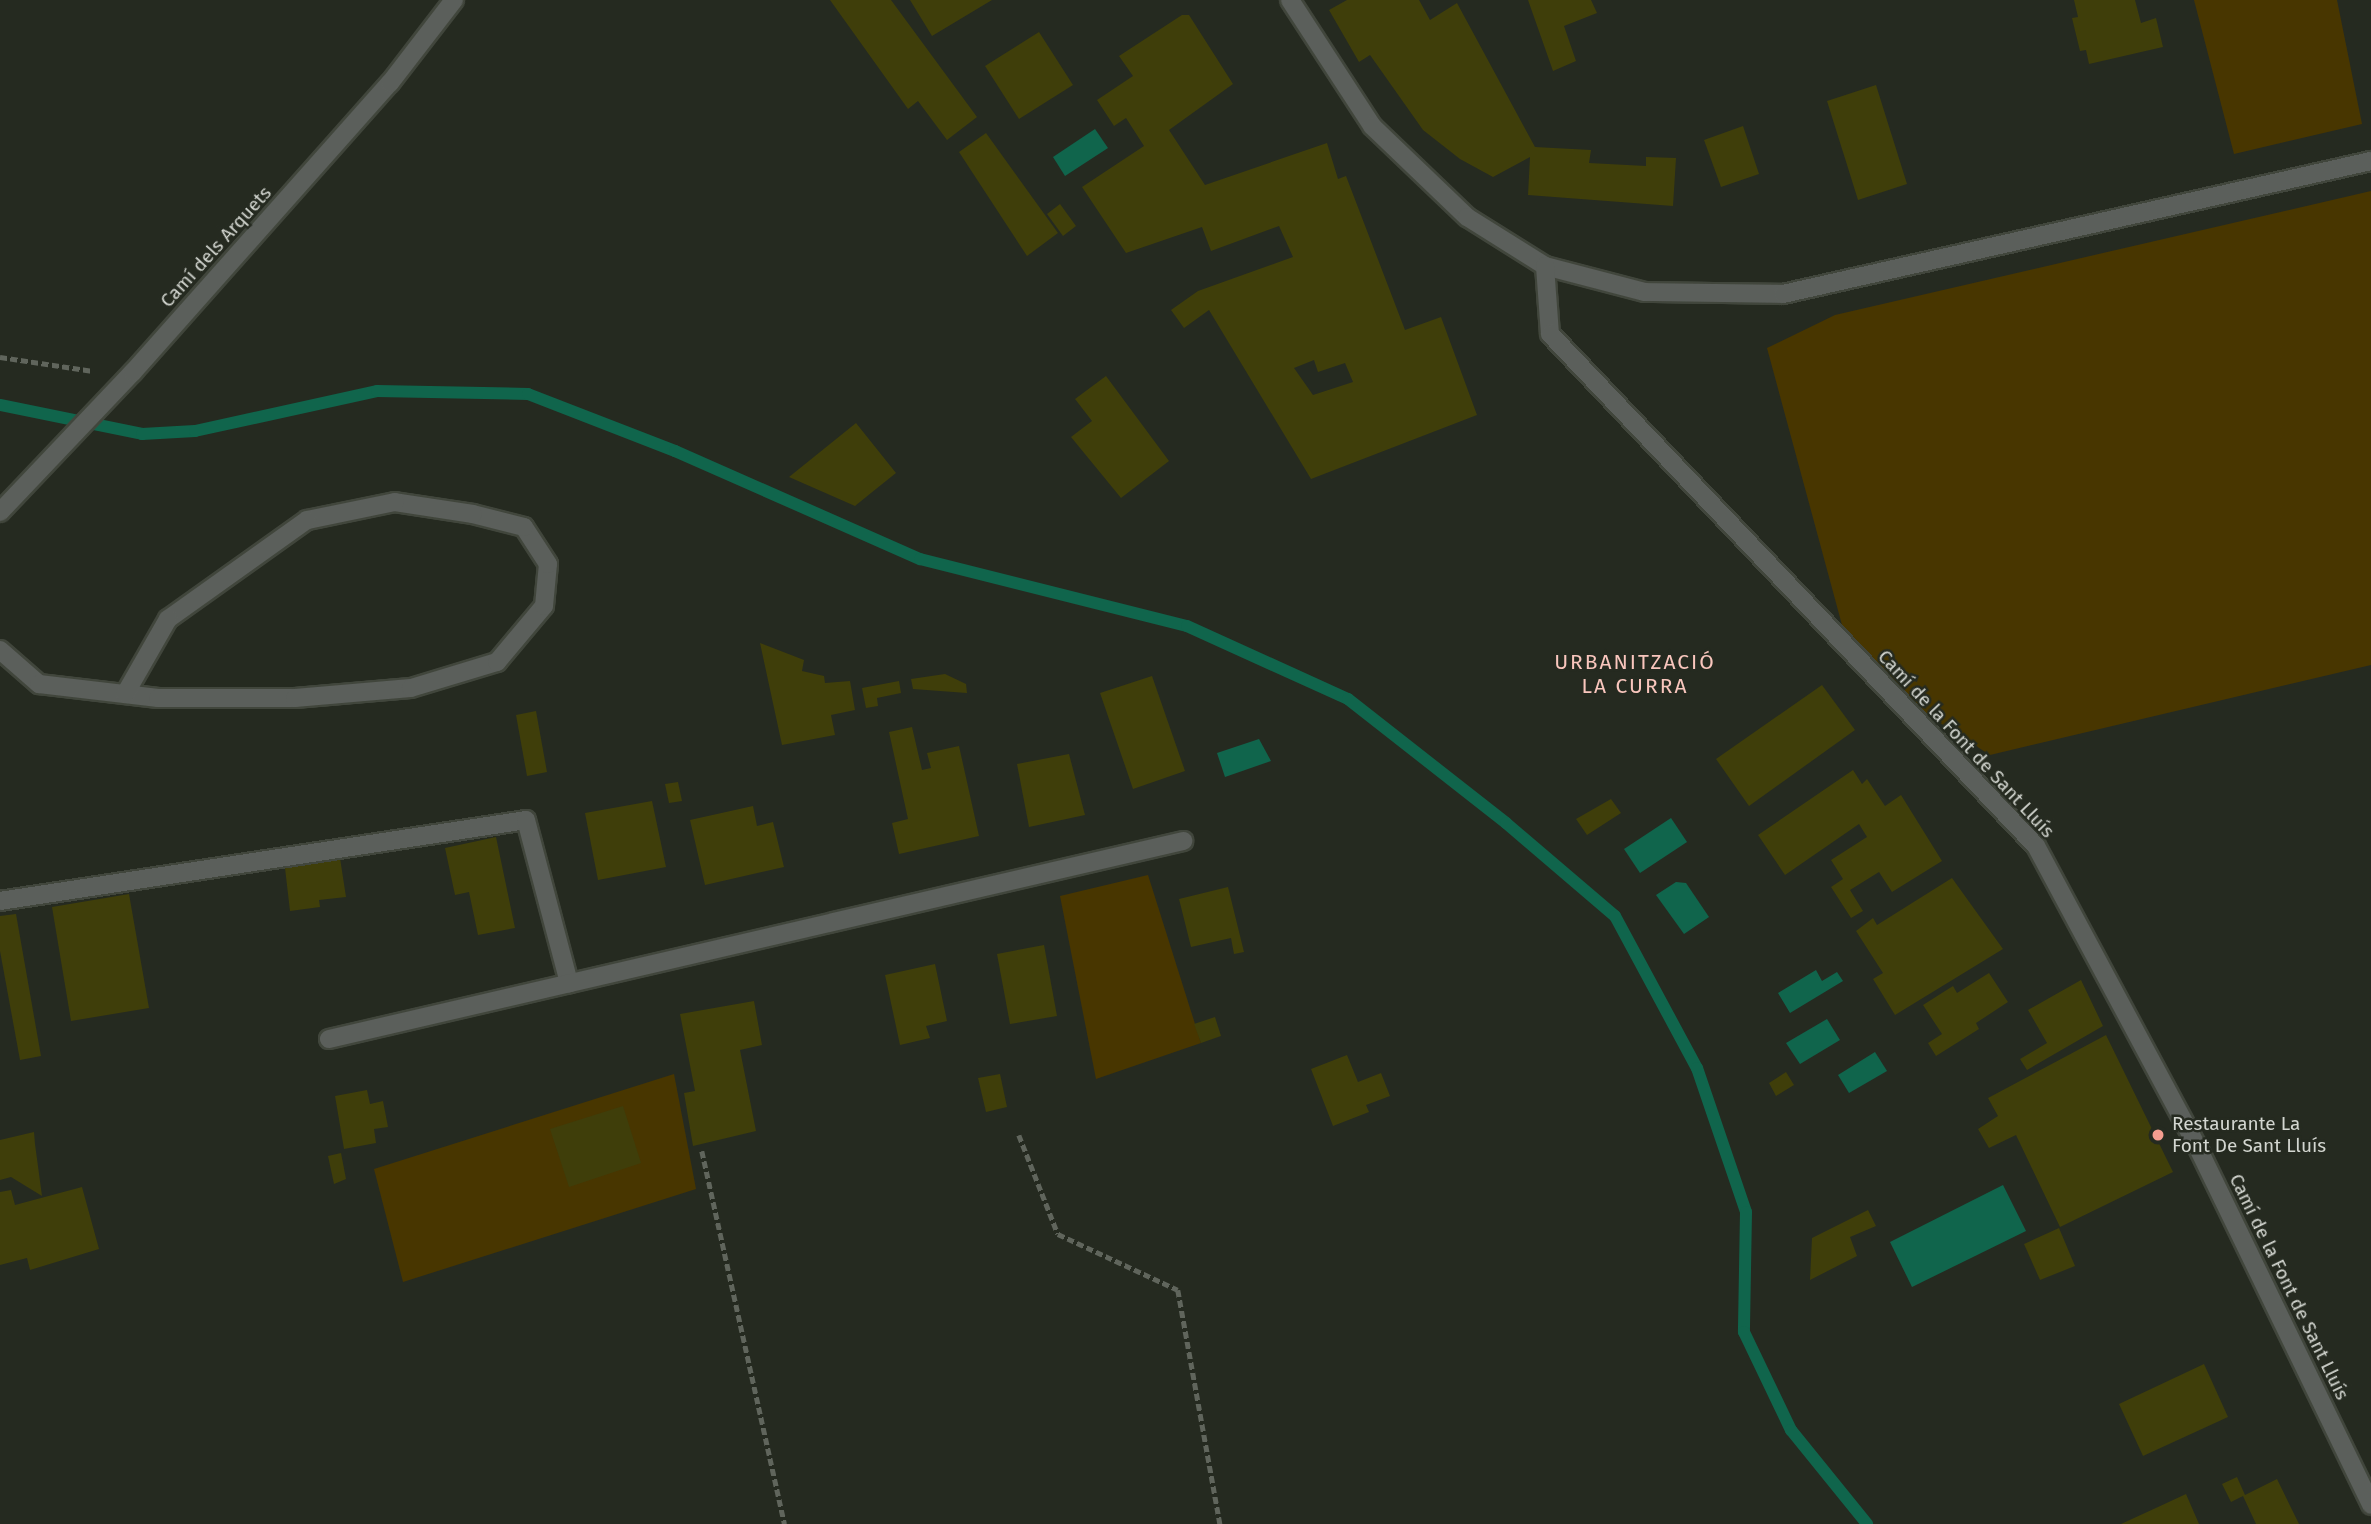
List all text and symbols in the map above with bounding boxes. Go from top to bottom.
street label: Camí dels Arquets [156,182,276,312]
street label: Camí de la Font de Sant Lluís [1873,645,2059,843]
district label: URBANITZACIÓ LA CURRA [1556,649,1714,699]
place label: Restaurante La Font De Sant Lluís [2172,1113,2326,1157]
marker: Restaurante La Font De Sant Lluís [2150,1127,2166,1143]
street label: Camí de la Font de Sant Lluís [2224,1170,2354,1404]

